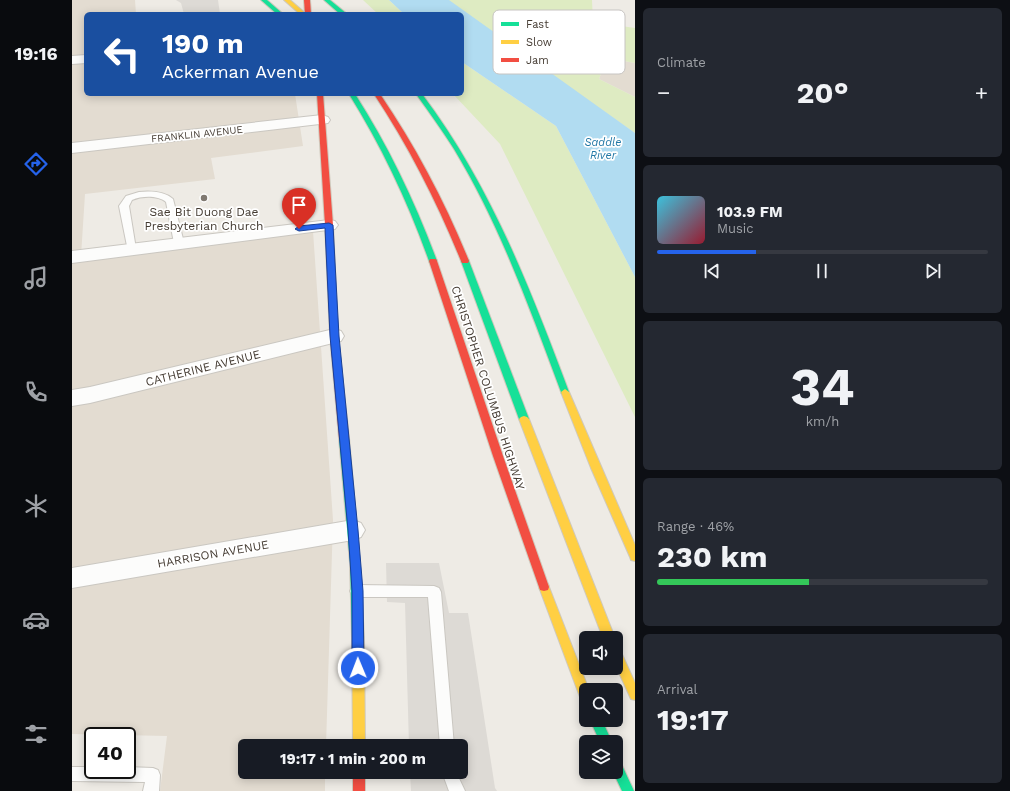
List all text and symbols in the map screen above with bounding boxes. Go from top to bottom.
legend [493,10,625,74]
text: Fast [526,18,549,31]
text: 190 m [162,27,244,60]
icon: left [96,28,148,80]
text: Slow [526,36,552,49]
text: 19:16 [14,43,58,64]
text: Jam [526,54,549,67]
text: Climate [657,55,706,70]
text: Ackerman Avenue [162,61,319,82]
text: 20° [796,75,849,110]
text: − [657,80,670,105]
text: + [975,80,988,105]
street label: FRANKLIN AVENUE [151,124,243,144]
water label: Saddle River [585,136,621,162]
icon: directions [22,150,50,178]
pin [282,188,316,229]
marker: Sae Bit Duong Dae Presbyterian Church [199,193,209,203]
icon: arrive [288,194,310,216]
text: 103.9 FM [717,203,783,221]
place label: Sae Bit Duong Dae Presbyterian Church [144,205,264,233]
text: Music [717,221,754,236]
icon: previous [701,260,723,282]
icon: pause [811,260,833,282]
icon: next [922,260,944,282]
icon: music [22,264,50,292]
street label: CHRISTOPHER COLUMBUS HIGHWAY [448,284,528,492]
street label: CATHERINE AVENUE [144,347,262,389]
text: 34 [790,357,855,418]
icon: phone [22,378,50,406]
text: km/h [806,414,839,429]
icon: climate [22,492,50,520]
text: Range · 46% [657,519,734,534]
street label: HARRISON AVENUE [156,537,270,571]
text: 230 km [657,539,767,574]
icon: car [22,606,50,634]
map controls [579,631,623,779]
button: sound [579,631,623,675]
position arrow [337,647,379,689]
text: Arrival [657,682,698,697]
button: search [579,683,623,727]
text: 19:17 [657,702,729,737]
icon: filters [22,720,50,748]
speed limit sign: 40 [84,727,136,779]
button: layers [579,735,623,779]
text: 19:17 · 1 min · 200 m [280,750,426,768]

